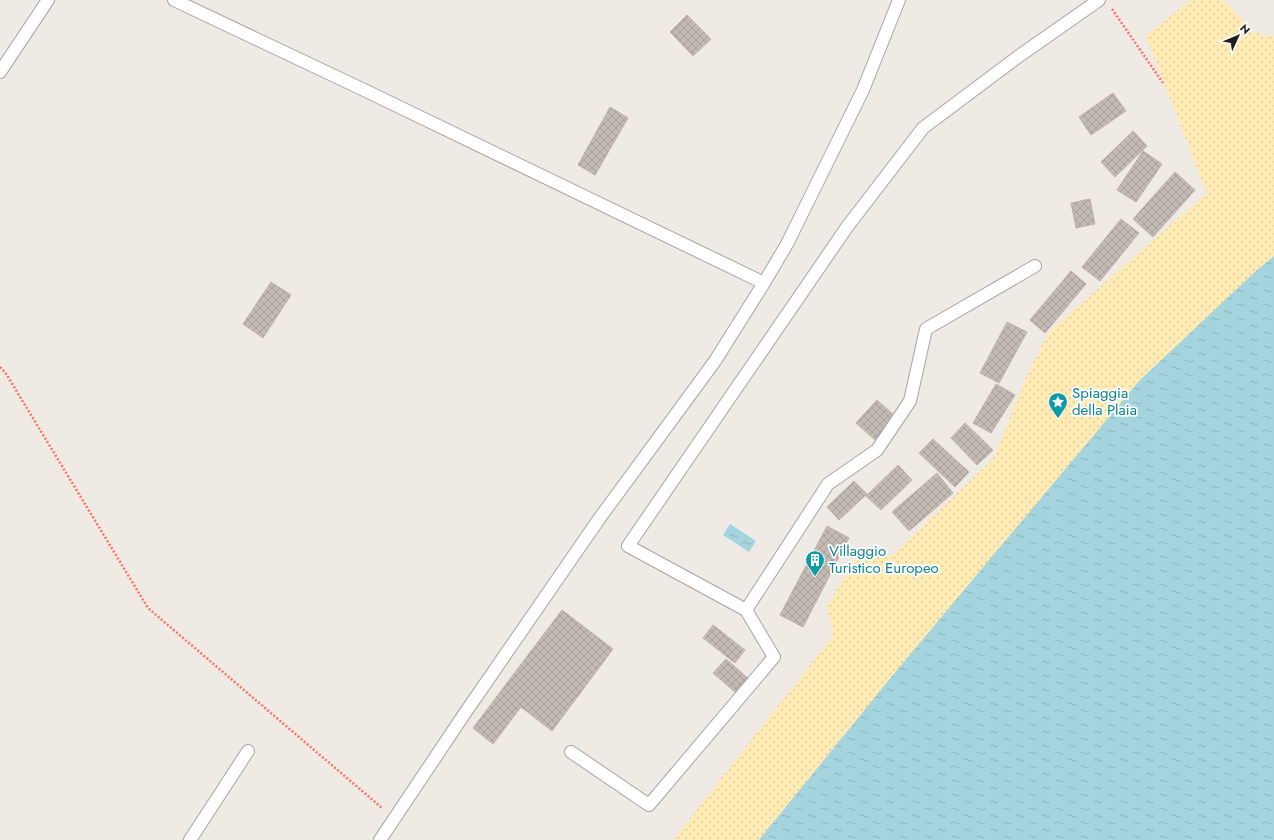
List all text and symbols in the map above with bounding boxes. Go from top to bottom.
north arrow [1218,16,1258,56]
text: N [1236,20,1254,38]
place label: Spiaggia della Plaia [1072,382,1137,421]
place icon: Spiaggia della Plaia [1047,391,1069,419]
place label: Villaggio Turistico Europeo [829,540,939,579]
building icon: Villaggio Turistico Europeo [804,549,826,577]

